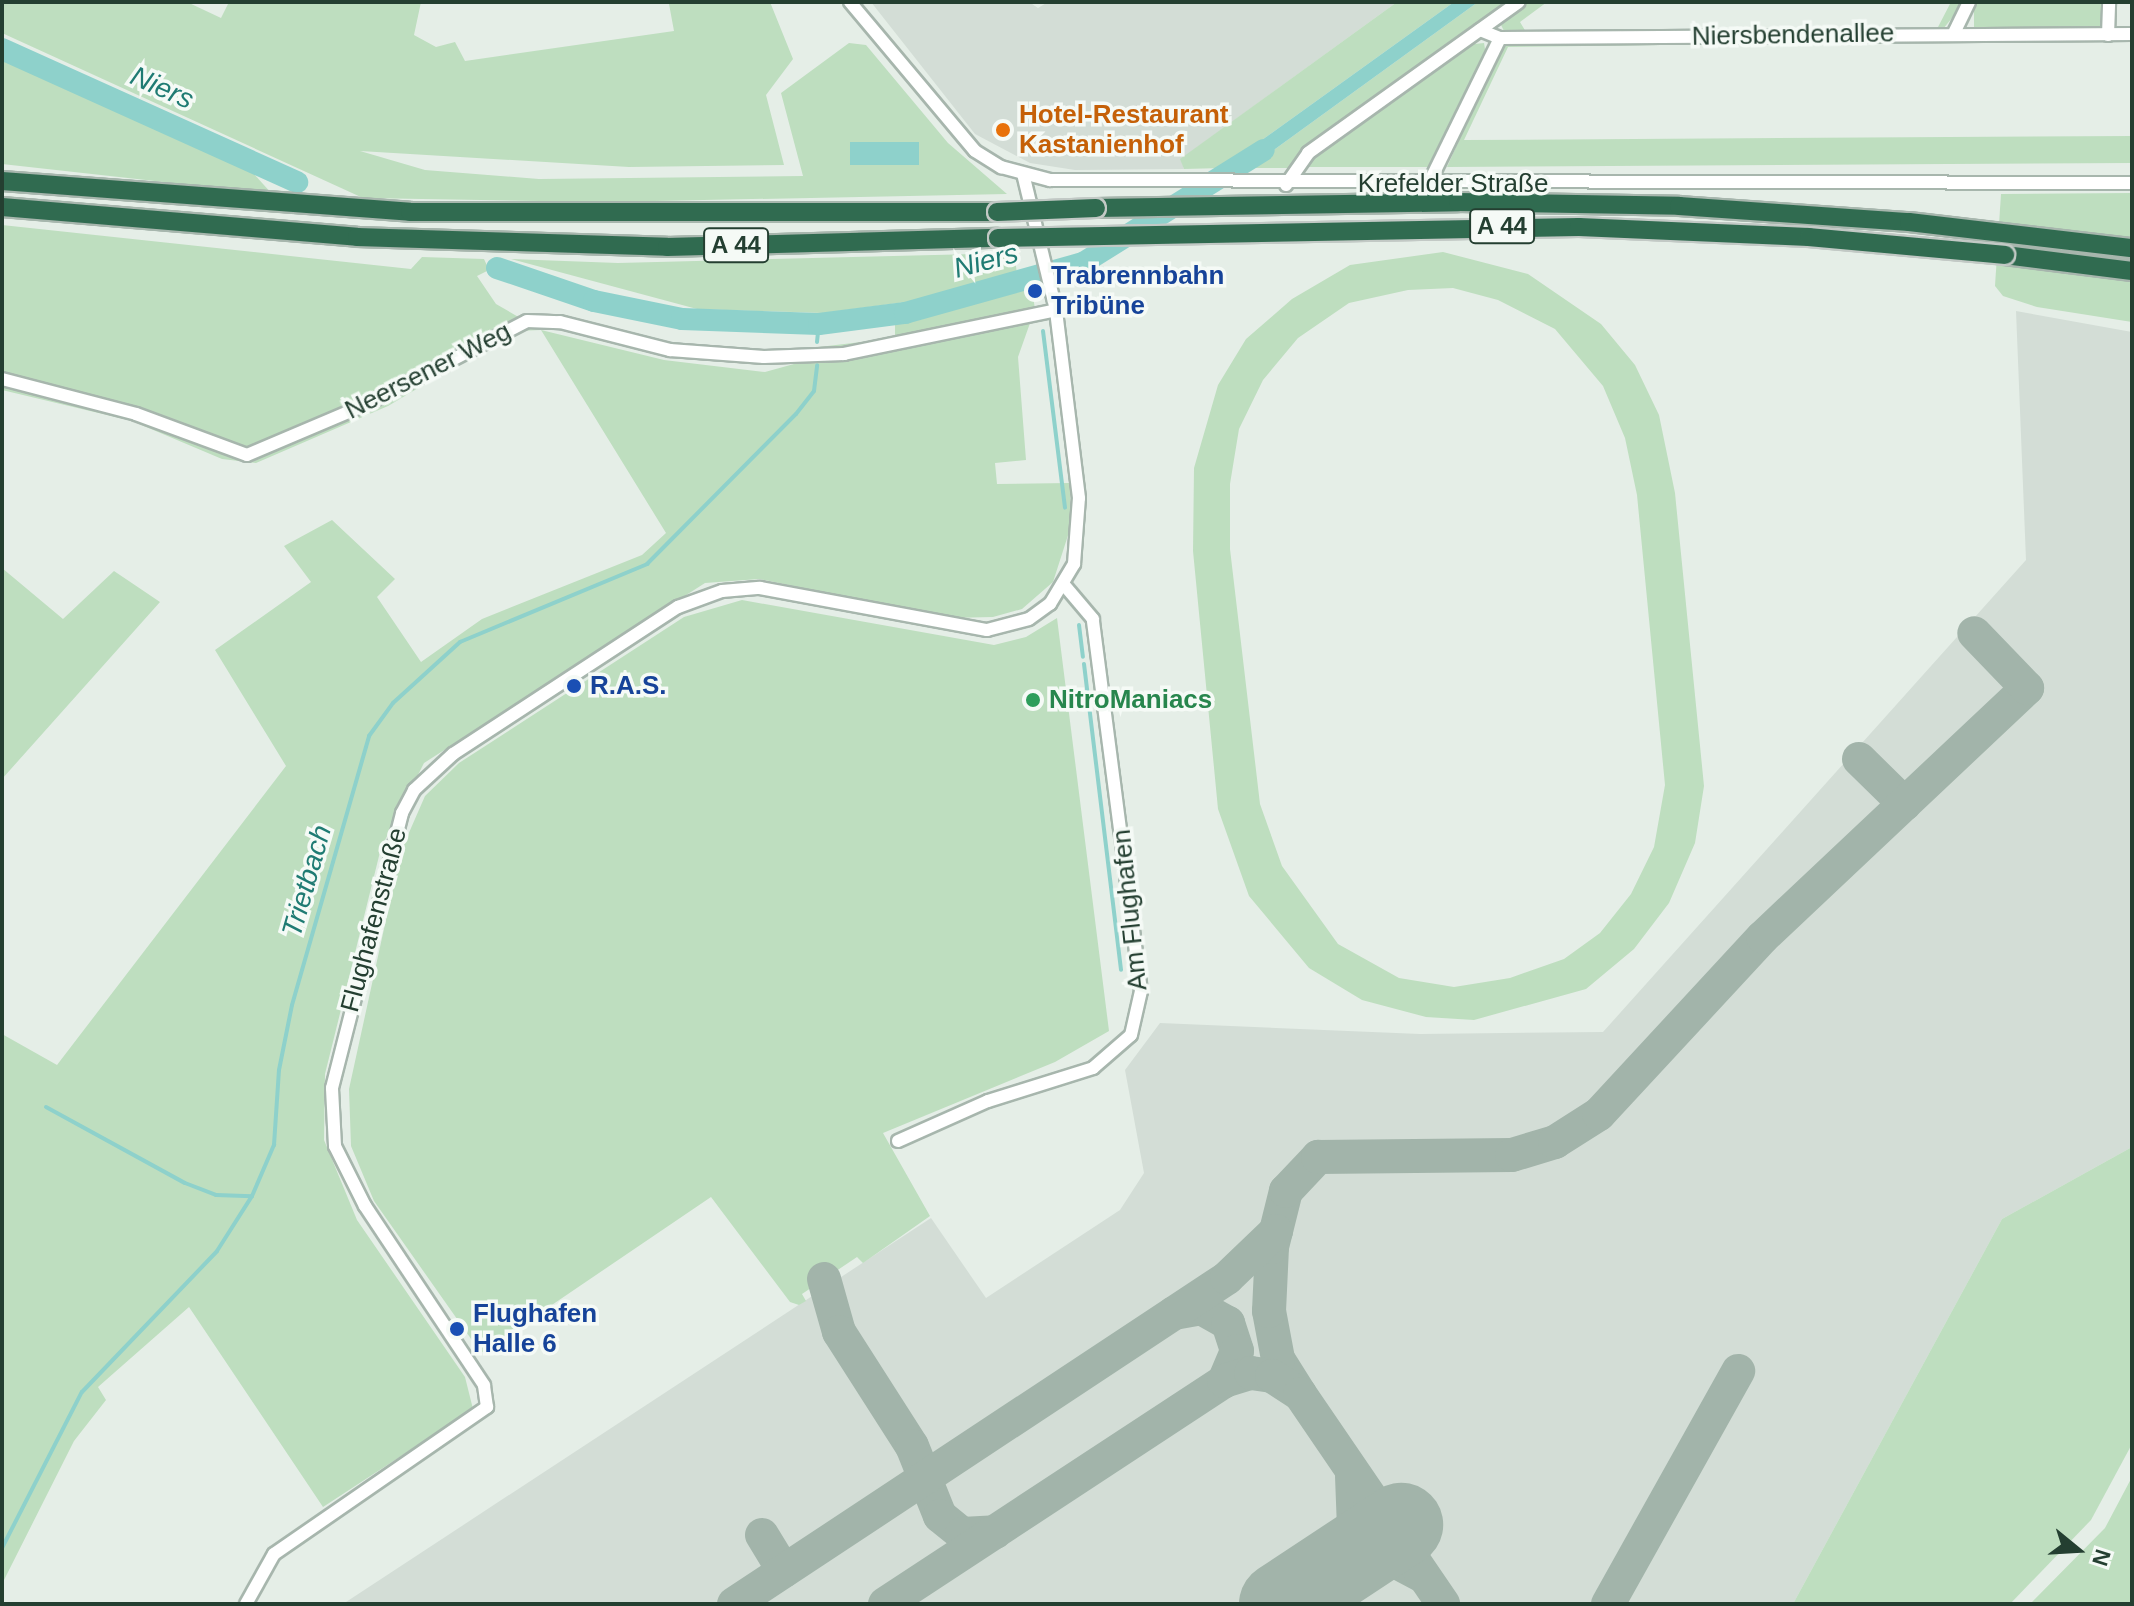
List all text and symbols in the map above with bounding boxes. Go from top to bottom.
street label: Niersbendenallee [1692,18,1894,52]
water label: Niers [125,59,199,117]
place label: Hotel-Restaurant Kastanienhof [1019,99,1228,160]
marker: Hotel-Restaurant Kastanienhof [994,121,1012,139]
street label: Krefelder Straße [1358,168,1548,200]
road number: A 44 [1468,206,1536,246]
road number: A 44 [702,225,770,265]
water label: Niers [950,236,1022,286]
place label: Trabrennbahn Tribüne [1051,260,1224,322]
marker: Trabrennbahn Tribüne [1026,282,1044,300]
street label: Neersener Weg [340,316,516,426]
place label: R.A.S. [590,670,667,702]
marker: R.A.S. [565,677,583,695]
place label: NitroManiacs [1049,684,1212,716]
marker: NitroManiacs [1024,691,1042,709]
water label: Trietbach [275,821,339,941]
street label: Flughafenstraße [334,825,414,1015]
street label: Am Flughafen [1106,828,1154,992]
place label: Flughafen Halle 6 [473,1298,597,1360]
marker: Flughafen Halle 6 [448,1320,466,1338]
north arrow [2038,1510,2118,1590]
text: N [2087,1546,2116,1569]

